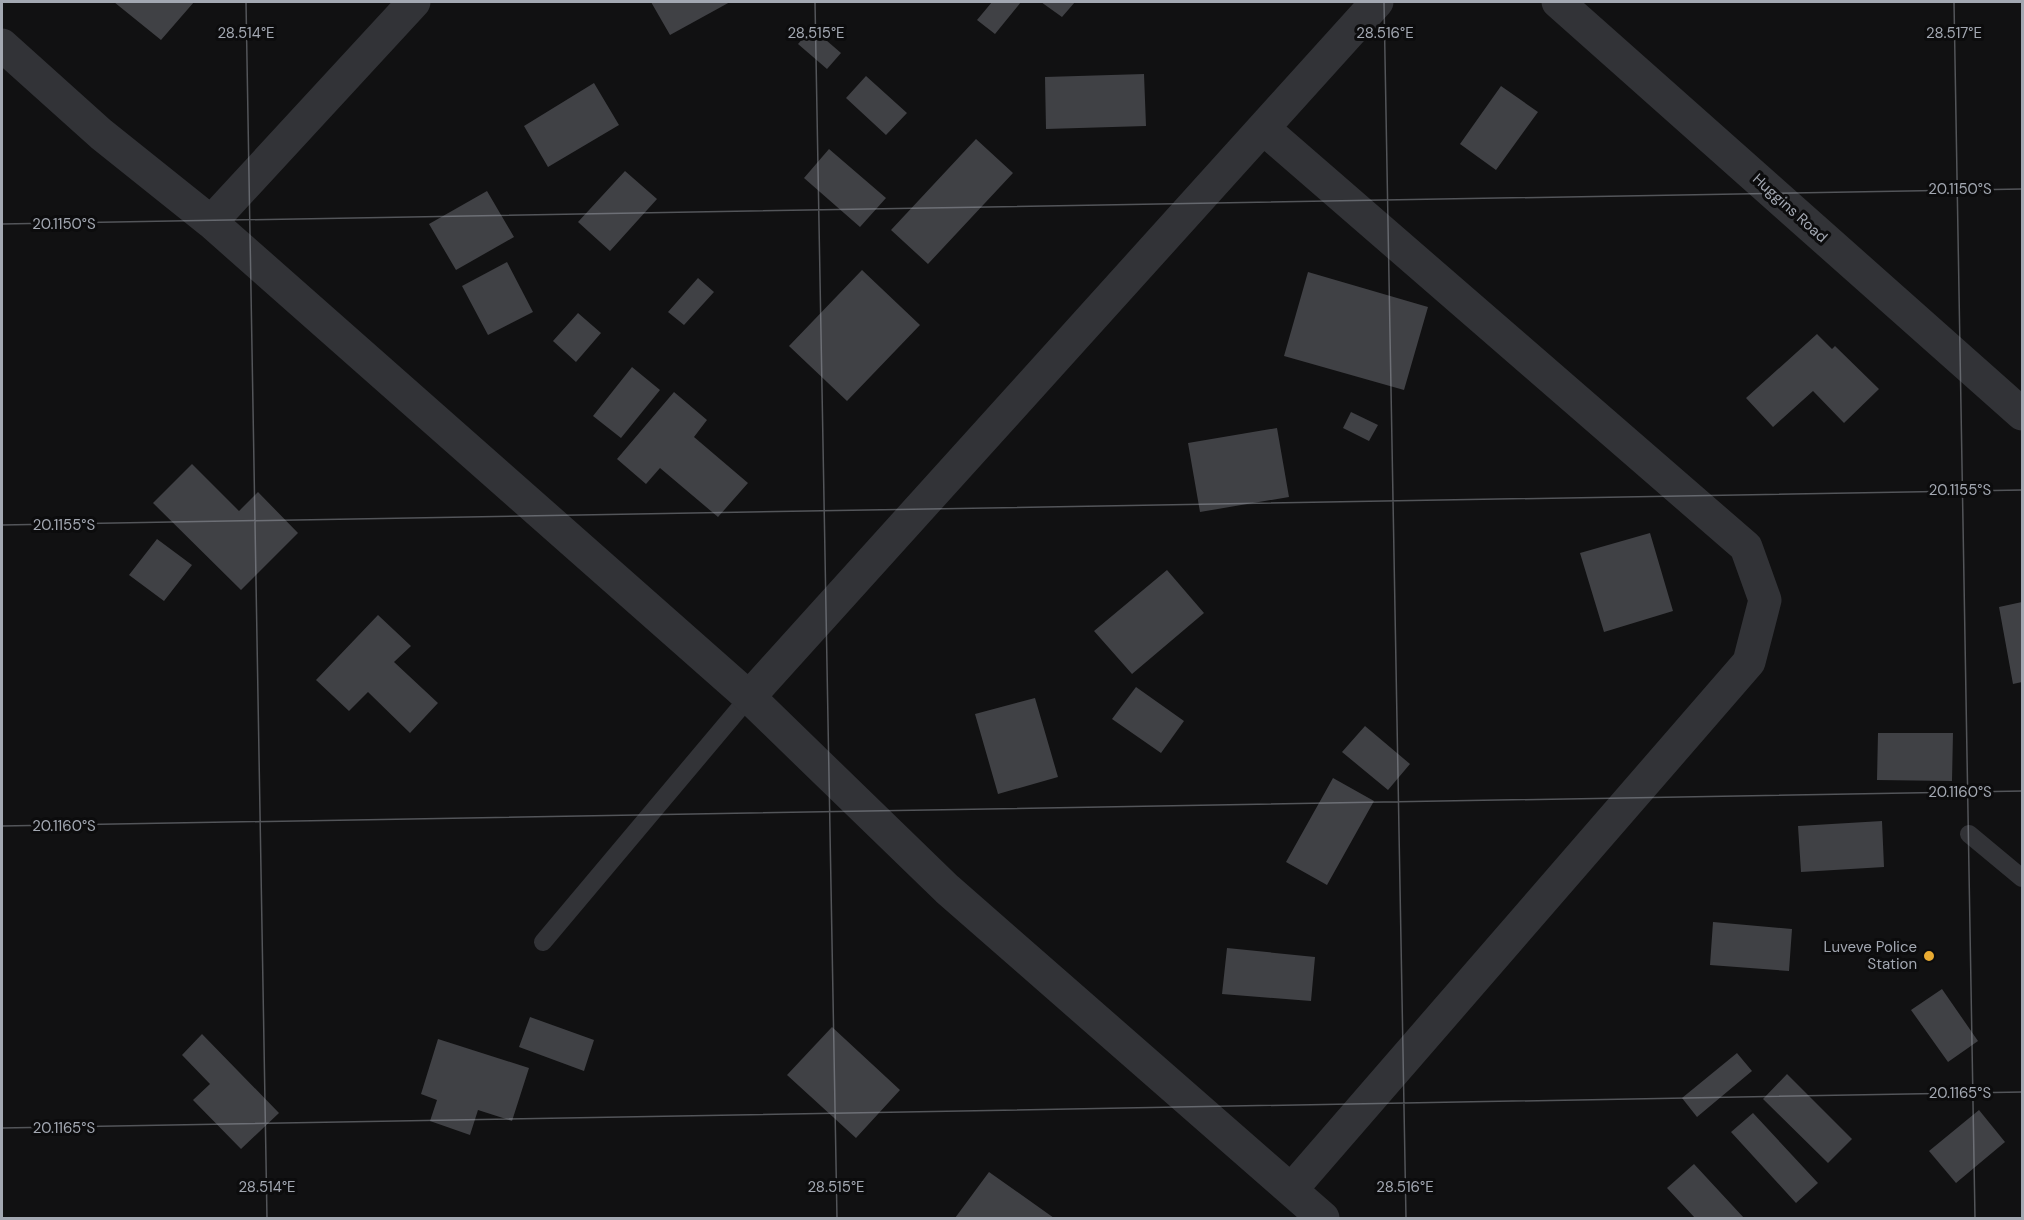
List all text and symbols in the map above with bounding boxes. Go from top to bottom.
text: 28.514°E [217,23,275,43]
text: 28.515°E [787,23,845,43]
text: 28.516°E [1356,23,1414,43]
text: 28.517°E [1926,23,1982,43]
street label: Huggins Road [1748,169,1832,247]
text: 20.1150°S [1928,179,1992,199]
text: 20.1150°S [32,214,96,234]
text: 20.1155°S [1929,480,1991,500]
text: 20.1155°S [33,515,95,535]
text: 20.1160°S [1928,782,1992,802]
text: 20.1160°S [32,816,96,836]
place label: Luveve Police Station [1824,937,1917,974]
marker: Luveve Police Station [1922,949,1936,963]
text: 20.1165°S [1929,1083,1991,1103]
text: 20.1165°S [33,1118,95,1138]
text: 28.514°E [238,1177,296,1197]
text: 28.515°E [807,1177,865,1197]
text: 28.516°E [1376,1177,1434,1197]

